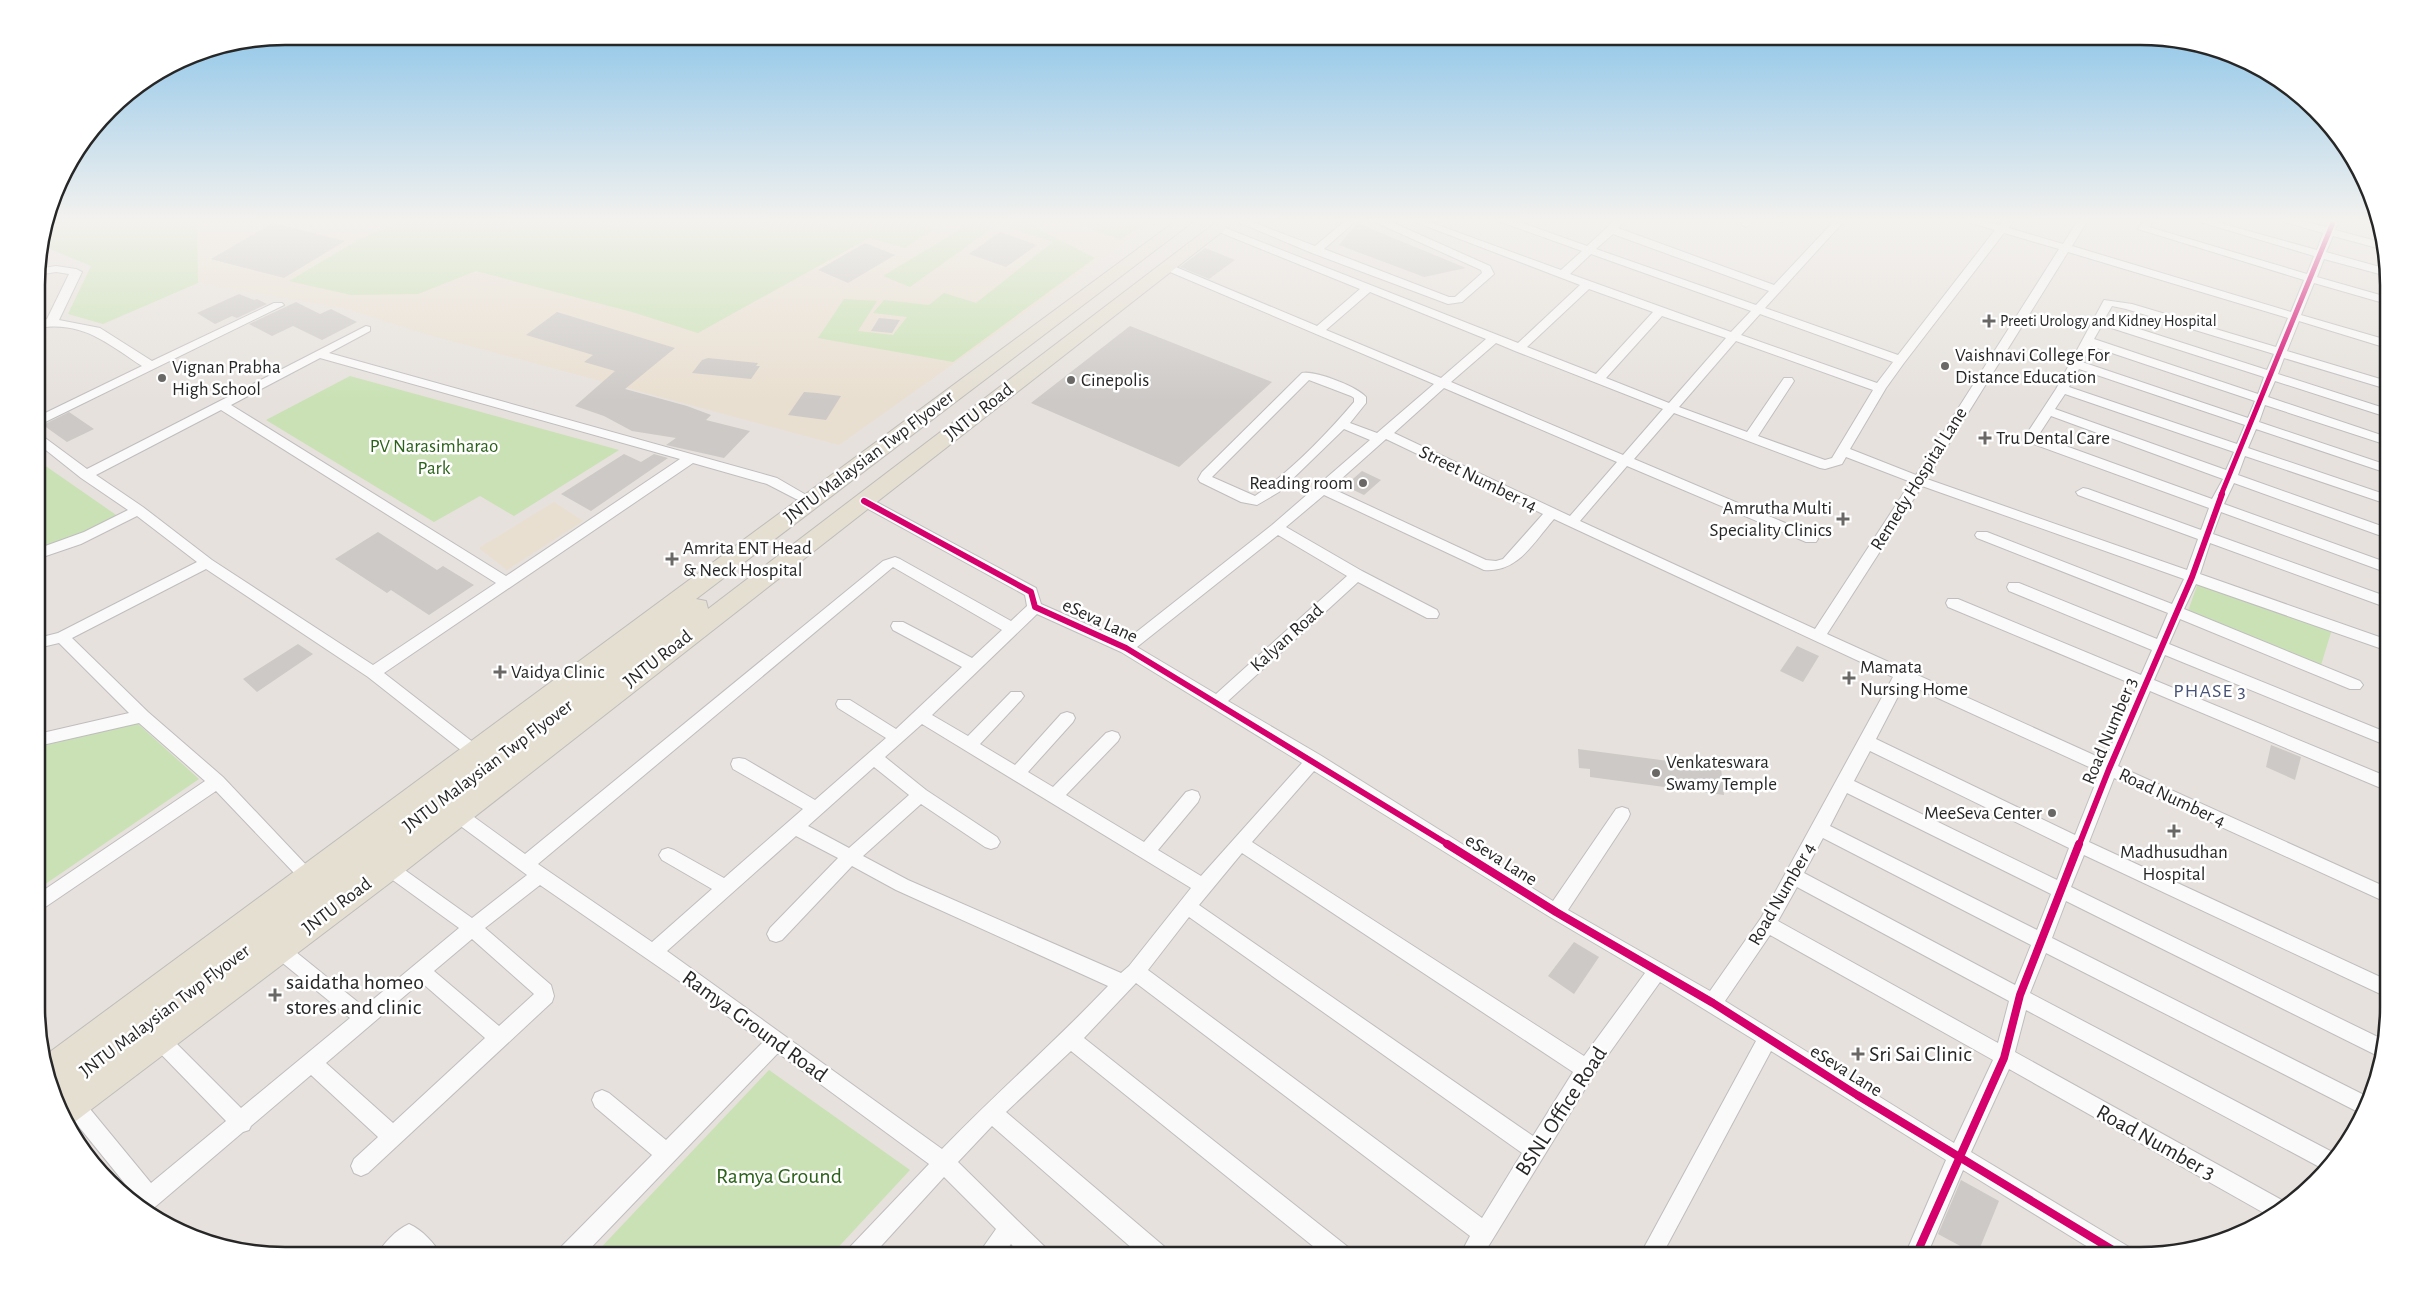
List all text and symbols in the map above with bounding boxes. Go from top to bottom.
place label: Preeti Urology and Kidney Hospital [2000,313,2217,330]
marker: Preeti Urology and Kidney Hospital [1982,314,1996,328]
place label: Vaishnavi College For Distance Education [1955,346,2110,387]
place label: Vignan Prabha High School [172,358,281,399]
marker: Vaishnavi College For Distance Education [1939,360,1951,372]
place label: Cinepolis [1081,371,1149,390]
marker: Vignan Prabha High School [156,372,168,384]
marker: Cinepolis [1065,374,1077,386]
street label: JNTU Road [941,380,1017,444]
street label: JNTU Malaysian Twp Flyover [781,387,957,527]
street label: Remedy Hospital Lane [1867,404,1971,554]
place label: Tru Dental Care [1996,429,2110,448]
marker: Tru Dental Care [1978,431,1992,445]
park label: PV Narasimharao Park [370,437,498,478]
street label: Street Number 14 [1416,442,1540,516]
place label: Reading room [1249,474,1353,493]
marker: Reading room [1357,477,1369,489]
place label: Amrutha Multi Speciality Clinics [1709,499,1832,540]
marker: Amrutha Multi Speciality Clinics [1836,512,1850,526]
place label: Amrita ENT Head & Neck Hospital [683,539,812,580]
marker: Amrita ENT Head & Neck Hospital [665,552,679,566]
street label: eSeva Lane [1059,595,1141,647]
street label: Kalyan Road [1247,600,1327,675]
street label: JNTU Road [620,627,696,691]
place label: Mamata Nursing Home [1860,658,1968,699]
place label: Vaidya Clinic [511,663,605,682]
marker: Vaidya Clinic [493,665,507,679]
marker: Mamata Nursing Home [1842,671,1856,685]
street label: Road Number 3 [2079,675,2141,787]
district label: PHASE 3 [2173,681,2247,701]
street label: JNTU Malaysian Twp Flyover [400,696,576,836]
place label: Venkateswara Swamy Temple [1666,753,1777,794]
street label: Road Number 4 [2116,765,2228,831]
marker: Venkateswara Swamy Temple [1650,767,1662,779]
place label: MeeSeva Center [1924,804,2042,823]
marker: MeeSeva Center [2046,807,2058,819]
marker: Madhusudhan Hospital [2167,824,2181,838]
street label: eSeva Lane [1462,831,1540,889]
street label: Road Number 4 [1745,839,1819,949]
place label: Madhusudhan Hospital [2120,843,2228,884]
street label: JNTU Road [299,874,375,938]
street label: JNTU Malaysian Twp Flyover [77,941,253,1081]
street label: Ramya Ground Road [678,966,832,1086]
place label: saidatha homeo stores and clinic [286,971,424,1018]
marker: saidatha homeo stores and clinic [268,988,282,1002]
street label: eSeva Lane [1807,1042,1885,1100]
street label: BSNL Office Road [1511,1043,1611,1179]
place label: Sri Sai Clinic [1869,1043,1972,1065]
marker: Sri Sai Clinic [1851,1047,1865,1061]
street label: Road Number 3 [2093,1100,2219,1184]
park label: Ramya Ground [716,1165,842,1187]

